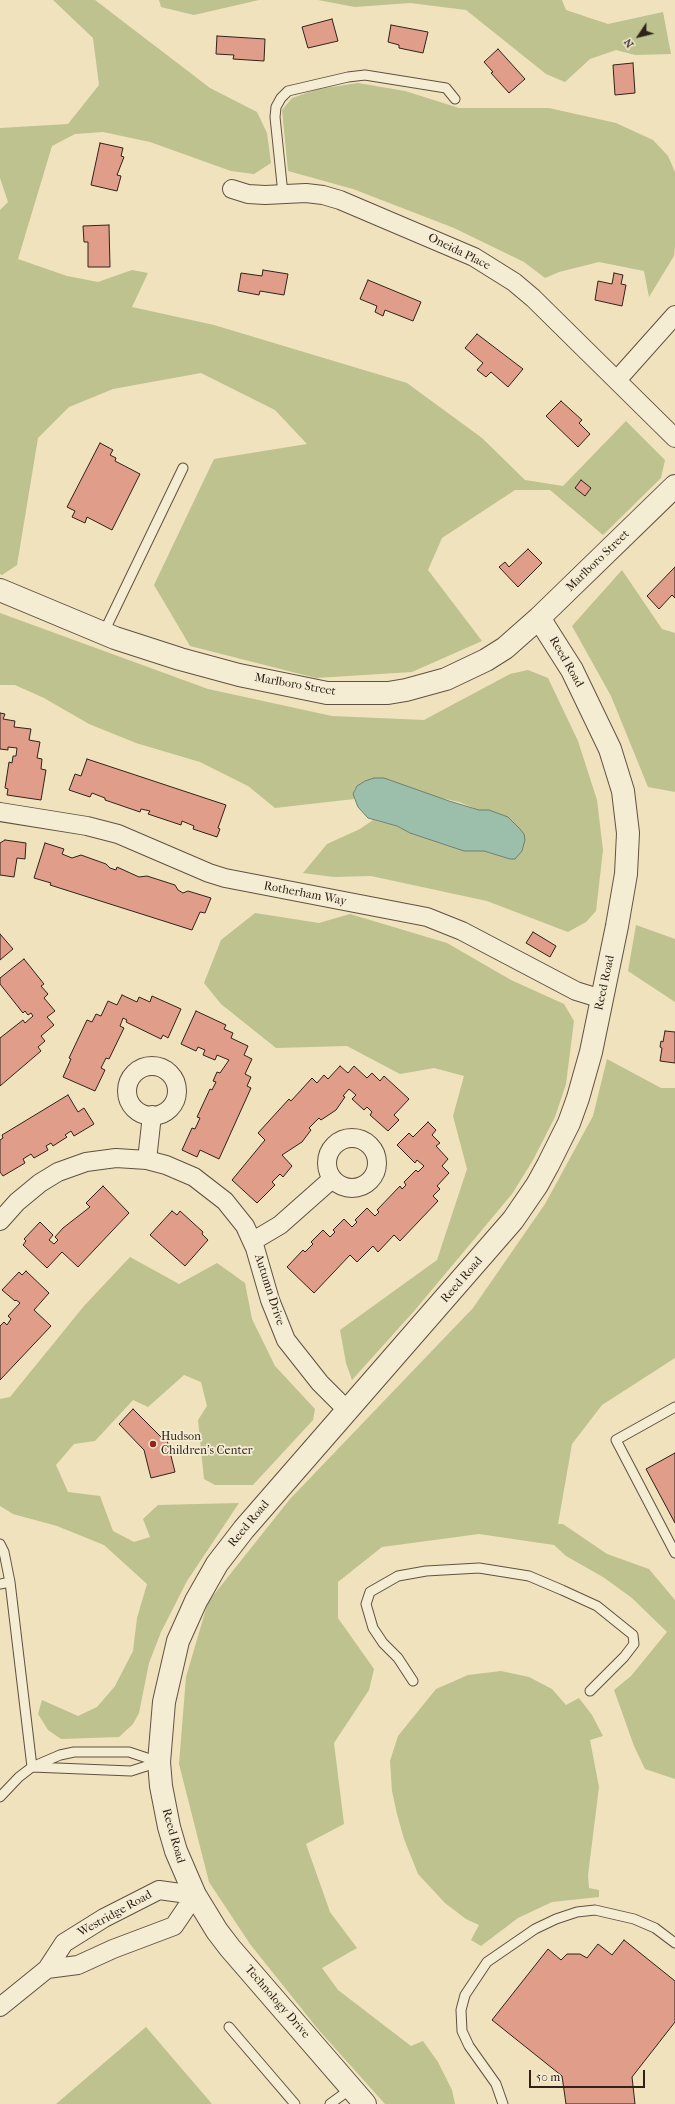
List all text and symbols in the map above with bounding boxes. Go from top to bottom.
north arrow [619,16,659,56]
text: N [621,36,636,50]
street label: Oneida Place [425,231,493,273]
street label: Marlboro Street [563,527,633,595]
street label: Reed Road [546,634,586,690]
street label: Marlboro Street [253,671,337,699]
street label: Rotherham Way [262,879,348,909]
street label: Reed Road [592,954,618,1012]
street label: Autumn Drive [251,1252,287,1328]
street label: Reed Road [438,1254,486,1306]
place label: Hudson Children's Center [161,1430,253,1458]
marker: Hudson Children's Center [148,1439,158,1449]
street label: Reed Road [225,1498,273,1550]
street label: Reed Road [158,1807,188,1865]
street label: Westridge Road [75,1888,155,1940]
street label: Technology Drive [241,1963,313,2041]
scale bar [531,2062,647,2088]
text: 50 m [536,2070,560,2084]

